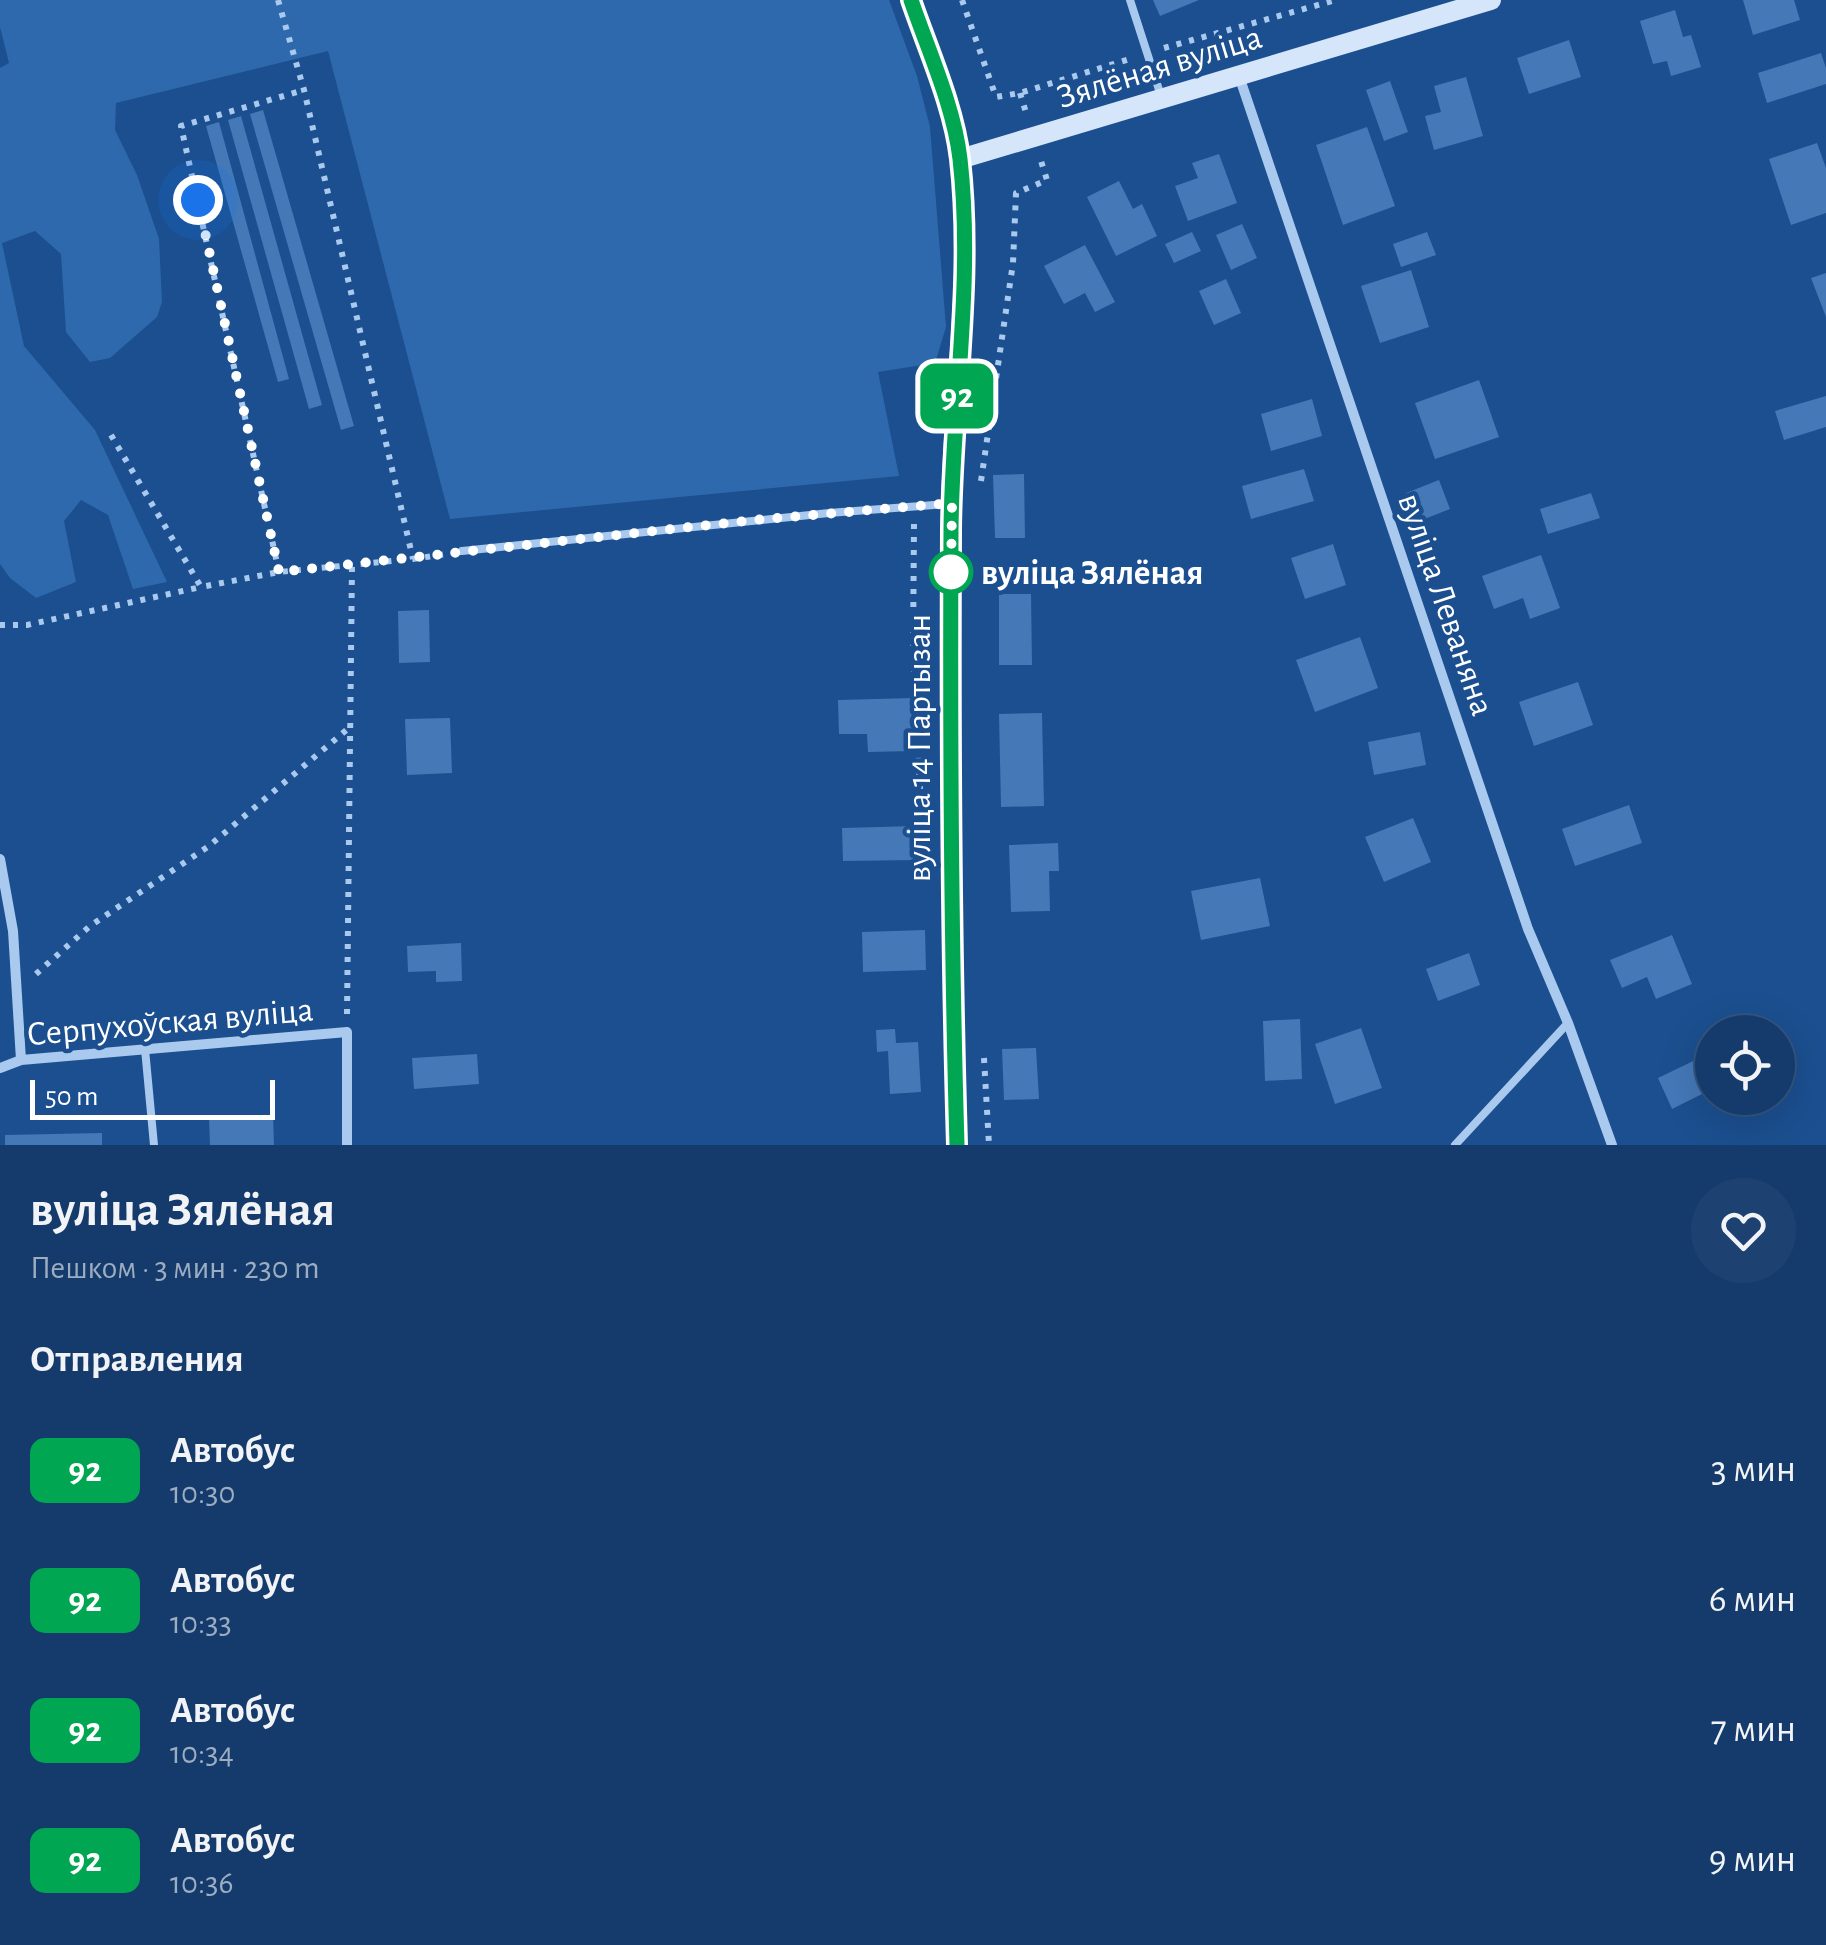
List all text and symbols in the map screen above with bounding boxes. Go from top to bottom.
street label: Зялёная вуліца [1053,20,1266,115]
your location [173,175,223,225]
line badge: 92 [912,364,1002,428]
text: 92 [940,379,974,414]
street label: вуліца Леваняна [1391,489,1500,720]
marker: вуліца Зялёная [930,551,972,593]
place label: вуліца Зялёная [981,556,1203,591]
street label: вуліца 14 Партызан [902,614,937,882]
street label: Серпухоўская вуліца [25,993,315,1052]
map controls [1695,1015,1795,1115]
button: locate [1695,1015,1795,1115]
scale bar [30,1075,275,1120]
text: 50 m [45,1083,99,1111]
button: heart [1691,1178,1796,1283]
text: вуліца Зялёная [30,1187,335,1235]
text: Пешком · 3 мин · 230 m [30,1252,320,1284]
text: Отправления [30,1341,244,1379]
text: Автобус [170,1432,295,1470]
text: 3 мин [1711,1451,1796,1489]
text: 92 [68,1453,102,1488]
text: 10:30 [170,1477,235,1509]
text: Автобус [170,1562,295,1600]
text: 6 мин [1709,1581,1796,1619]
text: 92 [68,1583,102,1618]
text: 10:33 [170,1607,232,1639]
text: Автобус [170,1692,295,1730]
text: 7 мин [1711,1711,1796,1749]
text: 92 [68,1713,102,1748]
text: 10:34 [170,1737,234,1769]
text: Автобус [170,1822,295,1860]
text: 9 мин [1709,1841,1796,1879]
text: 92 [68,1843,102,1878]
text: 10:36 [170,1867,233,1899]

